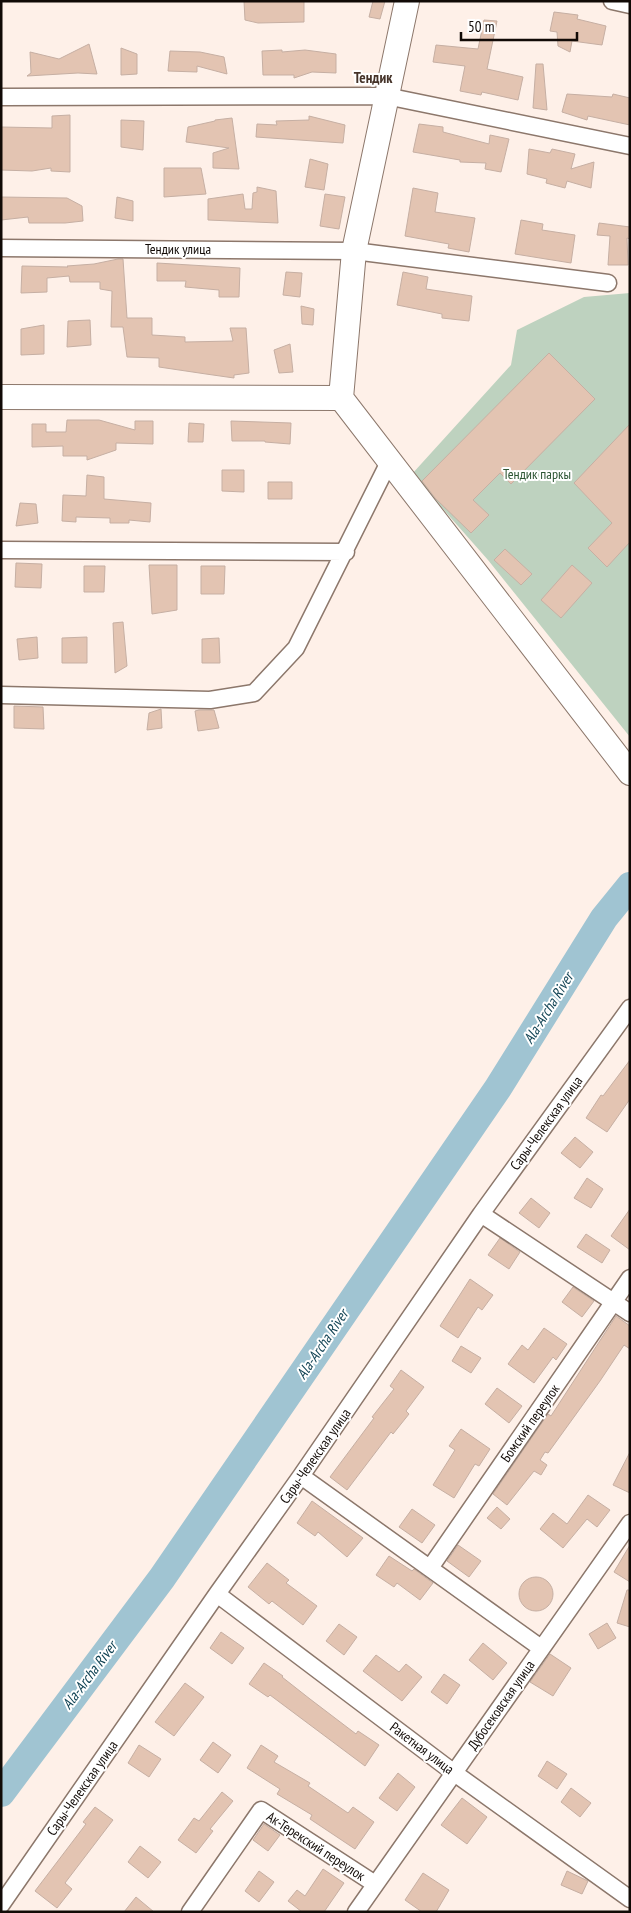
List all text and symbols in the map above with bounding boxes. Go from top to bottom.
scale bar [461,10,577,42]
text: 50 m [468,17,494,36]
district label: Тендик [354,68,393,87]
street label: Тендик улица [145,240,211,258]
park label: Тендик паркы [503,465,571,483]
water label: Ala-Archa River [519,968,578,1047]
street label: Сары-Челекская улица [506,1072,586,1174]
water label: Ala-Archa River [292,1304,353,1382]
street label: Бомский переулок [497,1380,564,1465]
street label: Сары-Челекская улица [276,1405,354,1507]
water label: Ala-Archa River [57,1636,122,1713]
street label: Дубосековская улица [463,1657,539,1753]
street label: Ракетная улица [386,1718,458,1778]
street label: Сары-Челекская улица [43,1737,121,1839]
street label: Ак-Терекский переулок [263,1807,369,1885]

